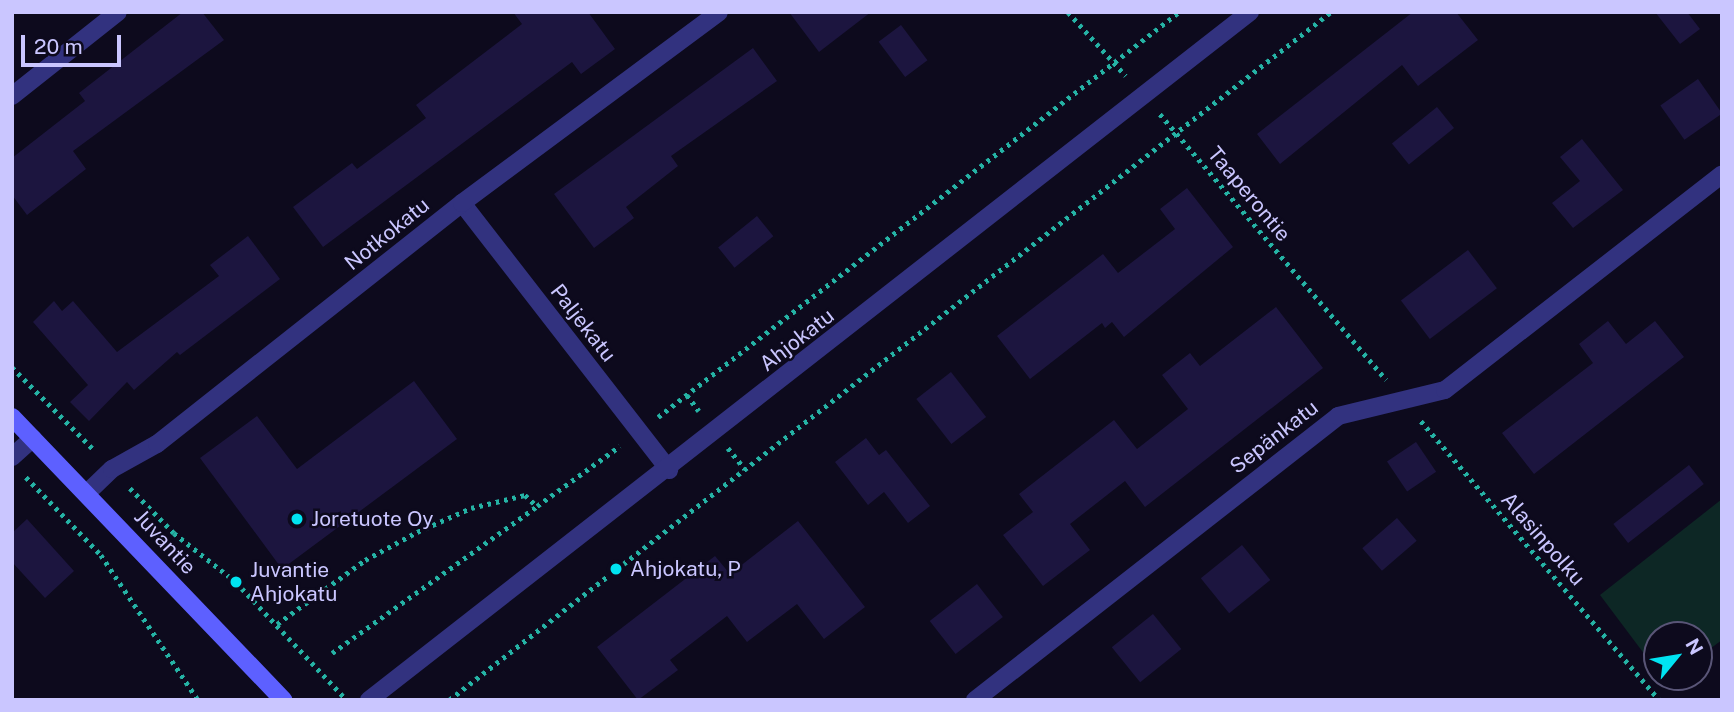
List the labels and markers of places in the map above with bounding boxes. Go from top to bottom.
place label: Joretuote Oy [311,506,434,532]
marker: Joretuote Oy [289,511,305,527]
place label: Ahjokatu, P [630,556,741,582]
place label: Juvantie Ahjokatu [250,557,337,607]
marker: Ahjokatu, P [608,561,624,577]
marker: Juvantie Ahjokatu [228,574,244,590]

